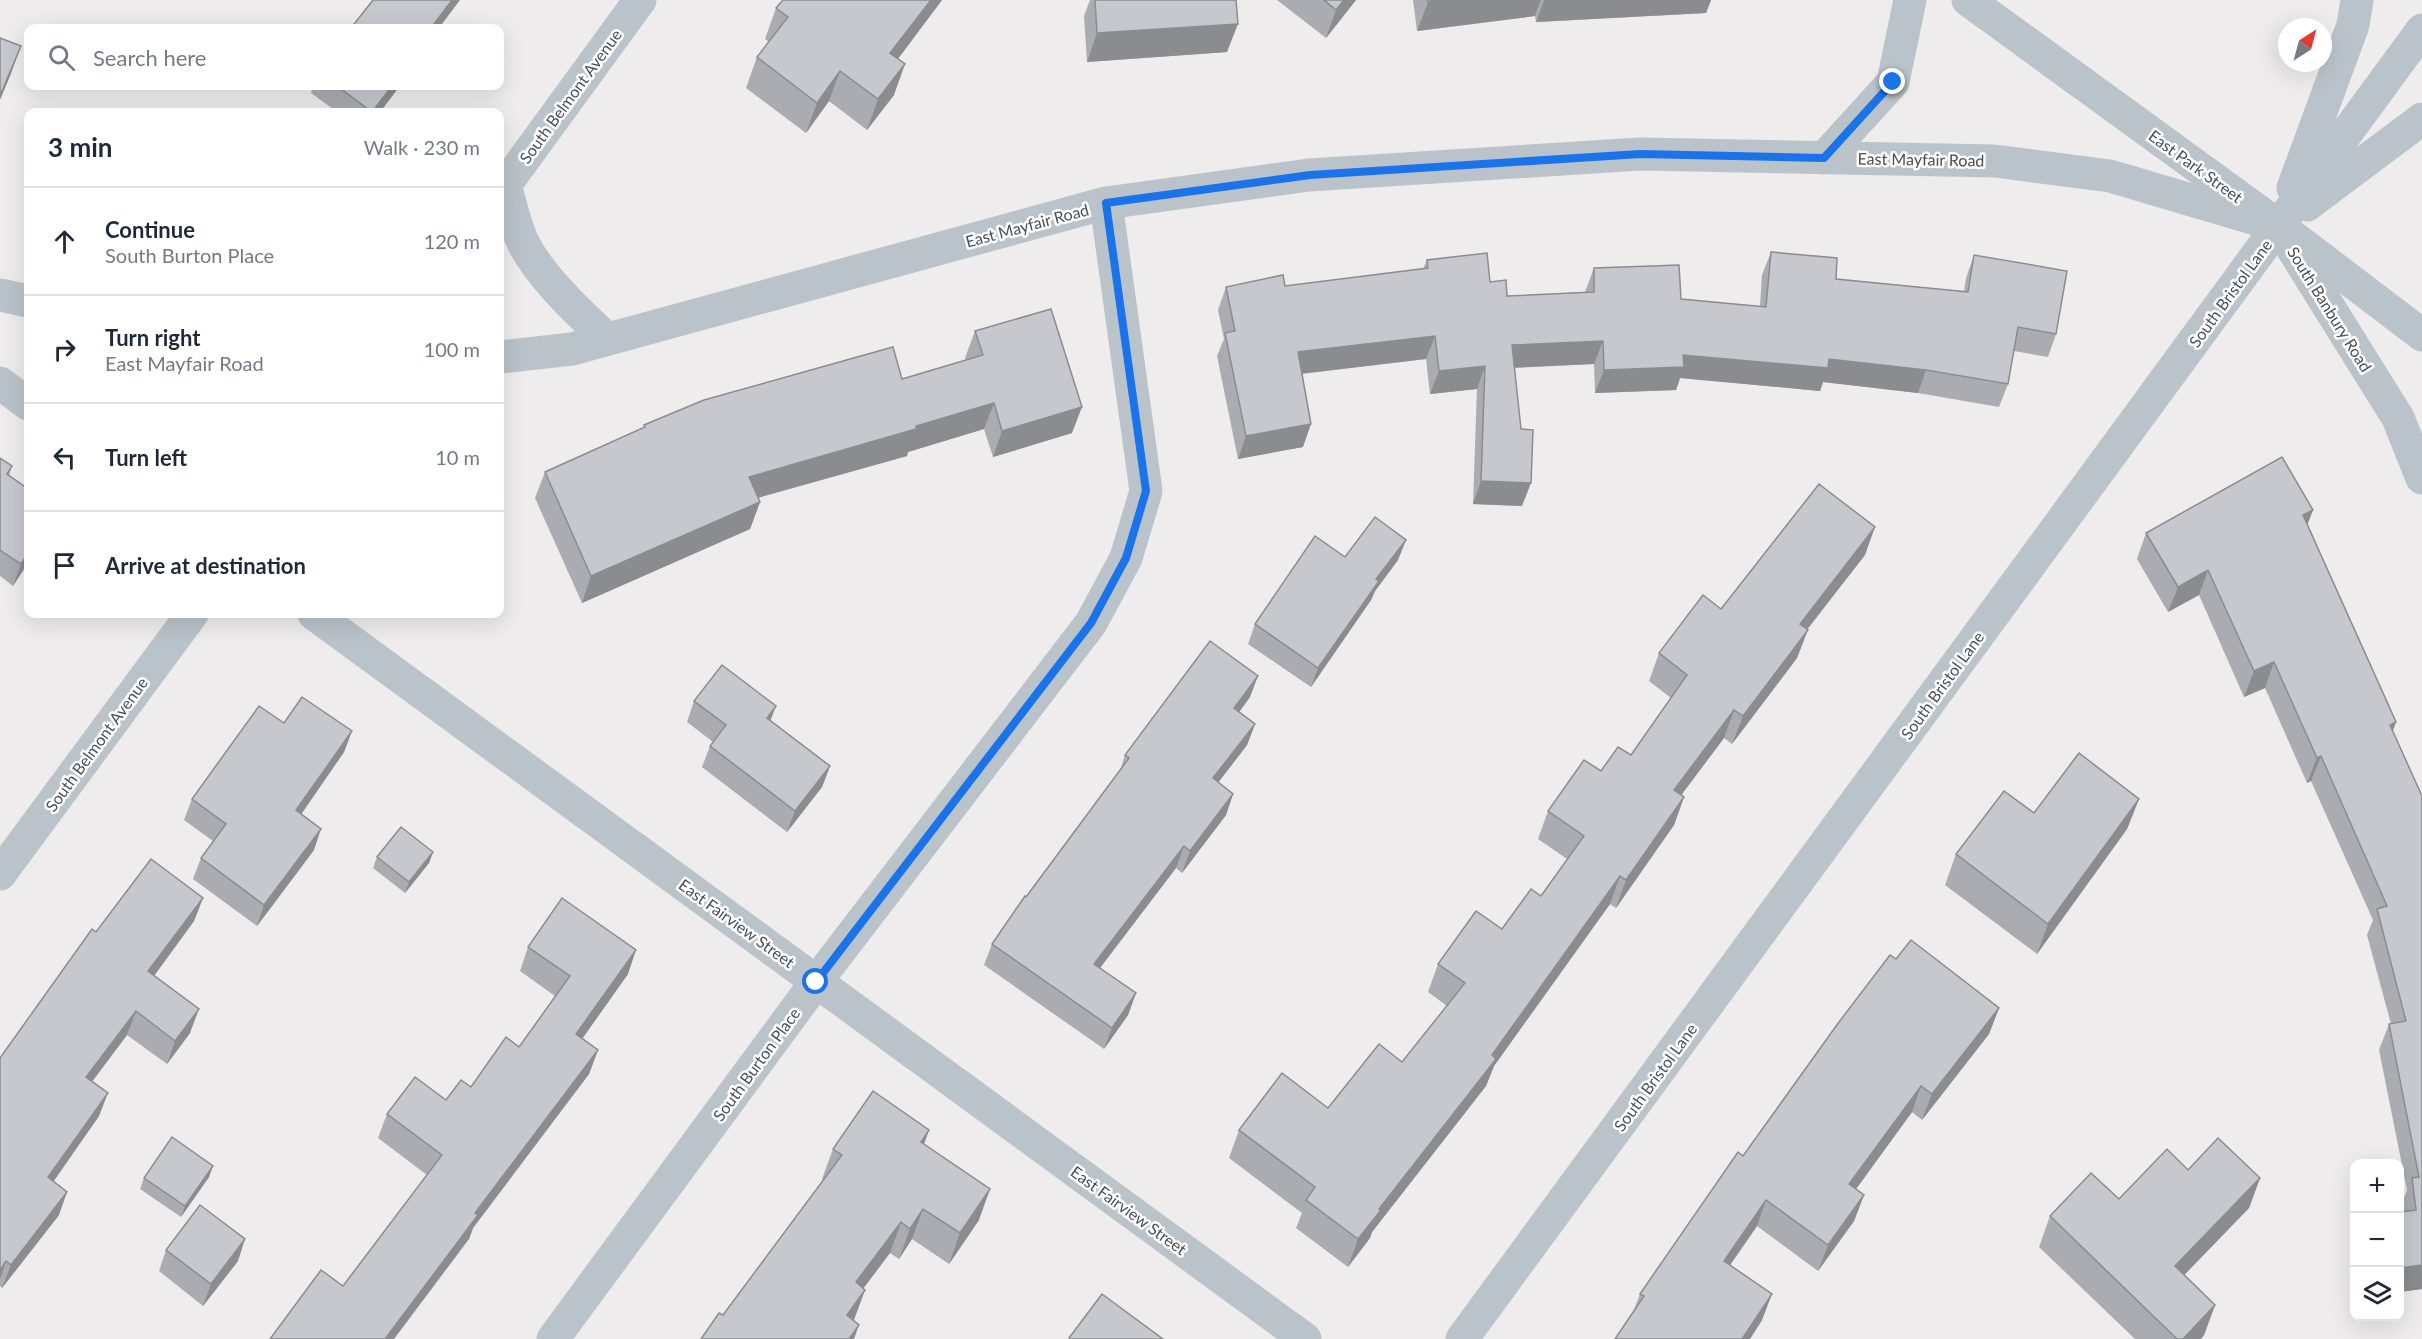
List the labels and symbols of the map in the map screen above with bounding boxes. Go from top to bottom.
north arrow [2278,18,2332,72]
street label: South Belmont Avenue [515,25,625,167]
route end [1879,68,1905,94]
street label: East Park Street [2145,126,2247,207]
street label: East Mayfair Road [1857,148,1985,170]
street label: East Mayfair Road [963,199,1091,251]
street label: South Bristol Lane [2185,236,2275,350]
street label: South Banbury Road [2284,243,2376,375]
street label: South Bristol Lane [1897,628,1987,742]
street label: South Belmont Avenue [41,673,151,815]
street label: East Fairview Street [675,875,799,971]
route start [802,968,828,994]
street label: South Burton Place [709,1004,803,1124]
street label: South Bristol Lane [1610,1020,1700,1134]
street label: East Fairview Street [1067,1162,1191,1258]

